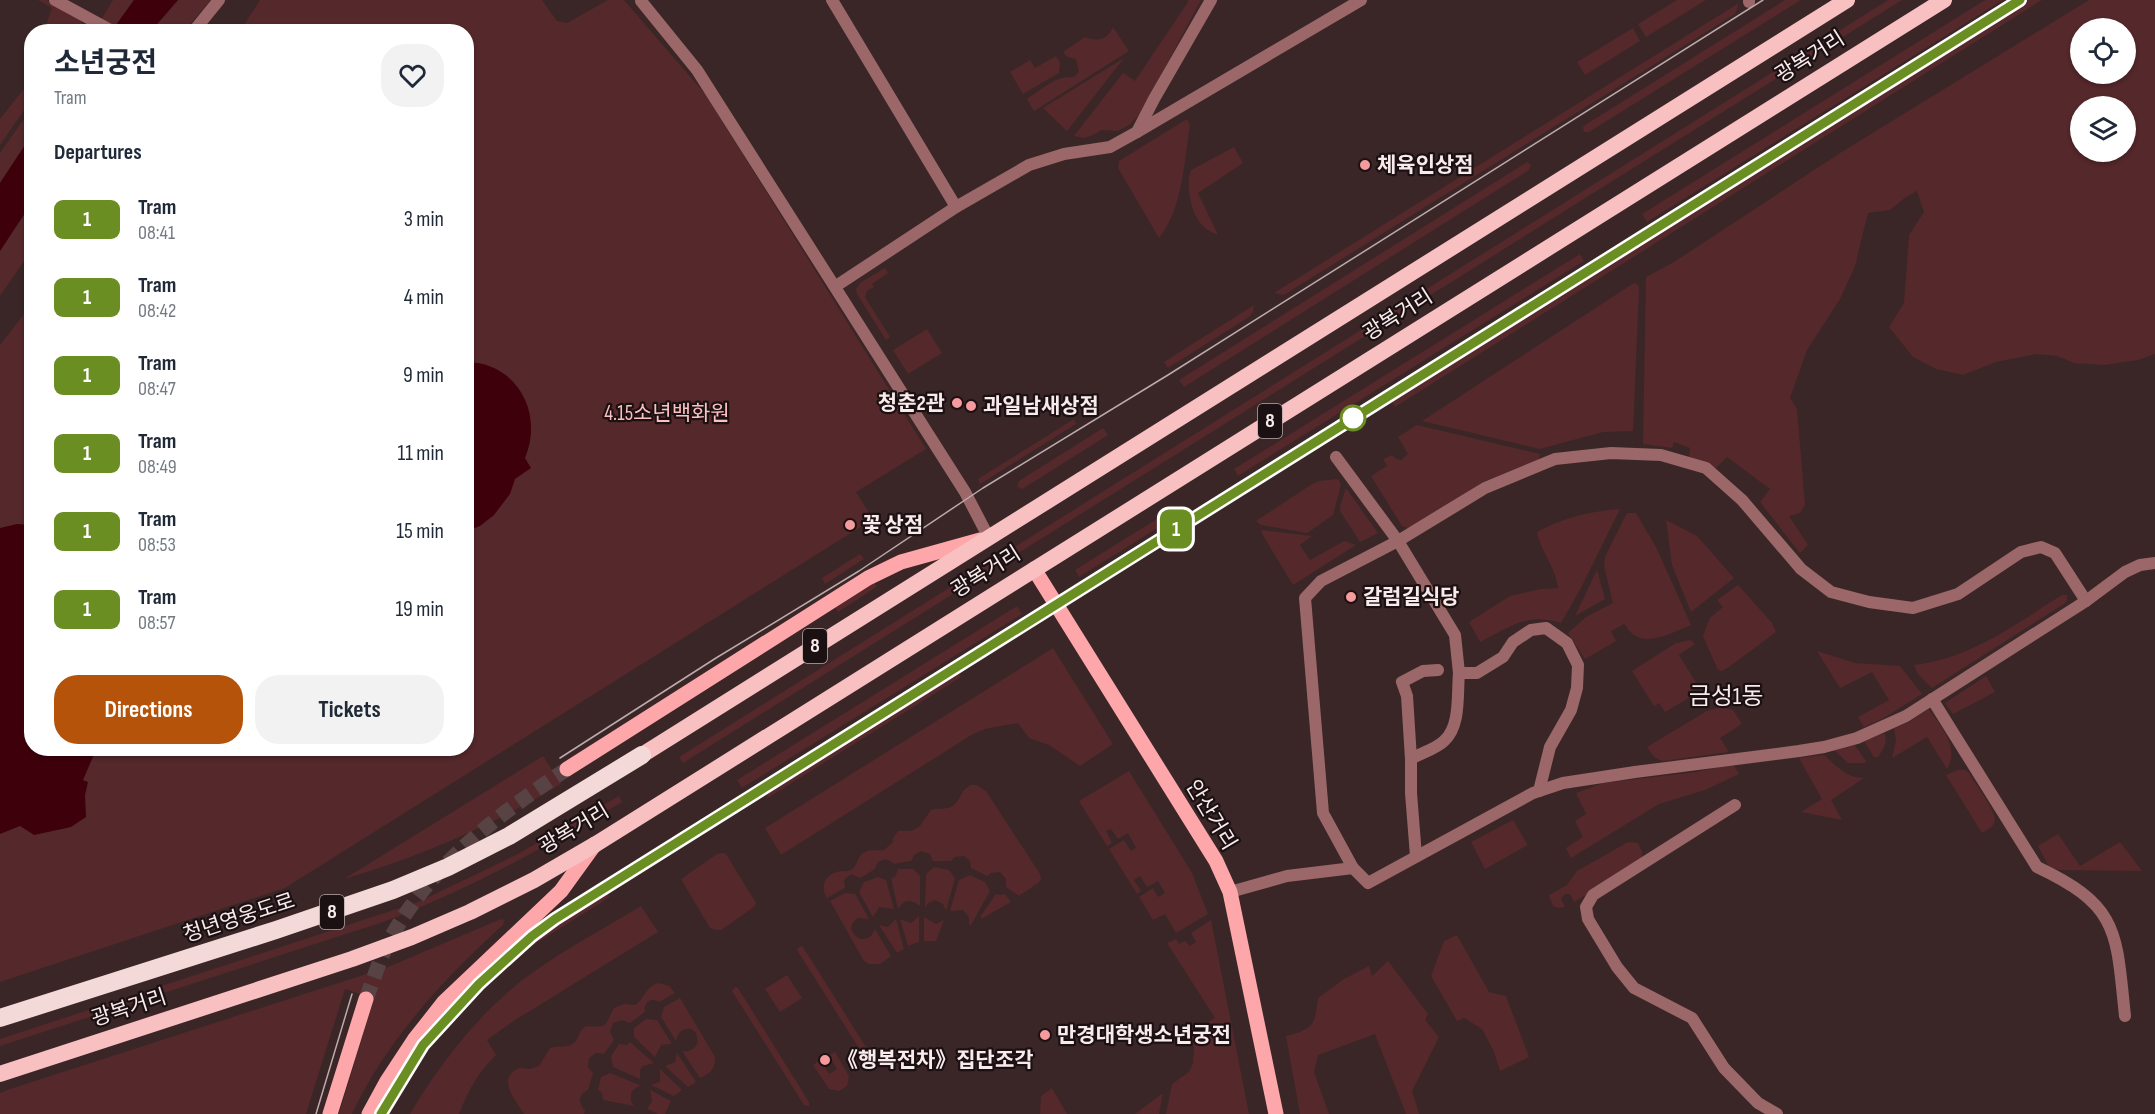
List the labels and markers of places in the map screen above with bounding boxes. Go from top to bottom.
place label: 체육인상점 [1377,153,1474,178]
marker: 체육인상점 [1358,158,1372,172]
place label: 청춘2관 [878,391,945,416]
place label: 과일남새상점 [983,394,1099,419]
marker: 청춘2관 [950,396,964,410]
marker: 과일남새상점 [964,399,978,413]
unlabelled marker [1340,405,1366,431]
place label: 꽃 상점 [862,513,923,538]
marker: 꽃 상점 [843,518,857,532]
place label: 갈럼길식당 [1363,585,1460,610]
marker: 갈럼길식당 [1344,590,1358,604]
place label: 만경대학생소년궁전 [1057,1023,1231,1048]
marker: 만경대학생소년궁전 [1038,1028,1052,1042]
place label: 《행복전차》집단조각 [837,1048,1034,1073]
marker: 《행복전차》집단조각 [818,1053,832,1067]

